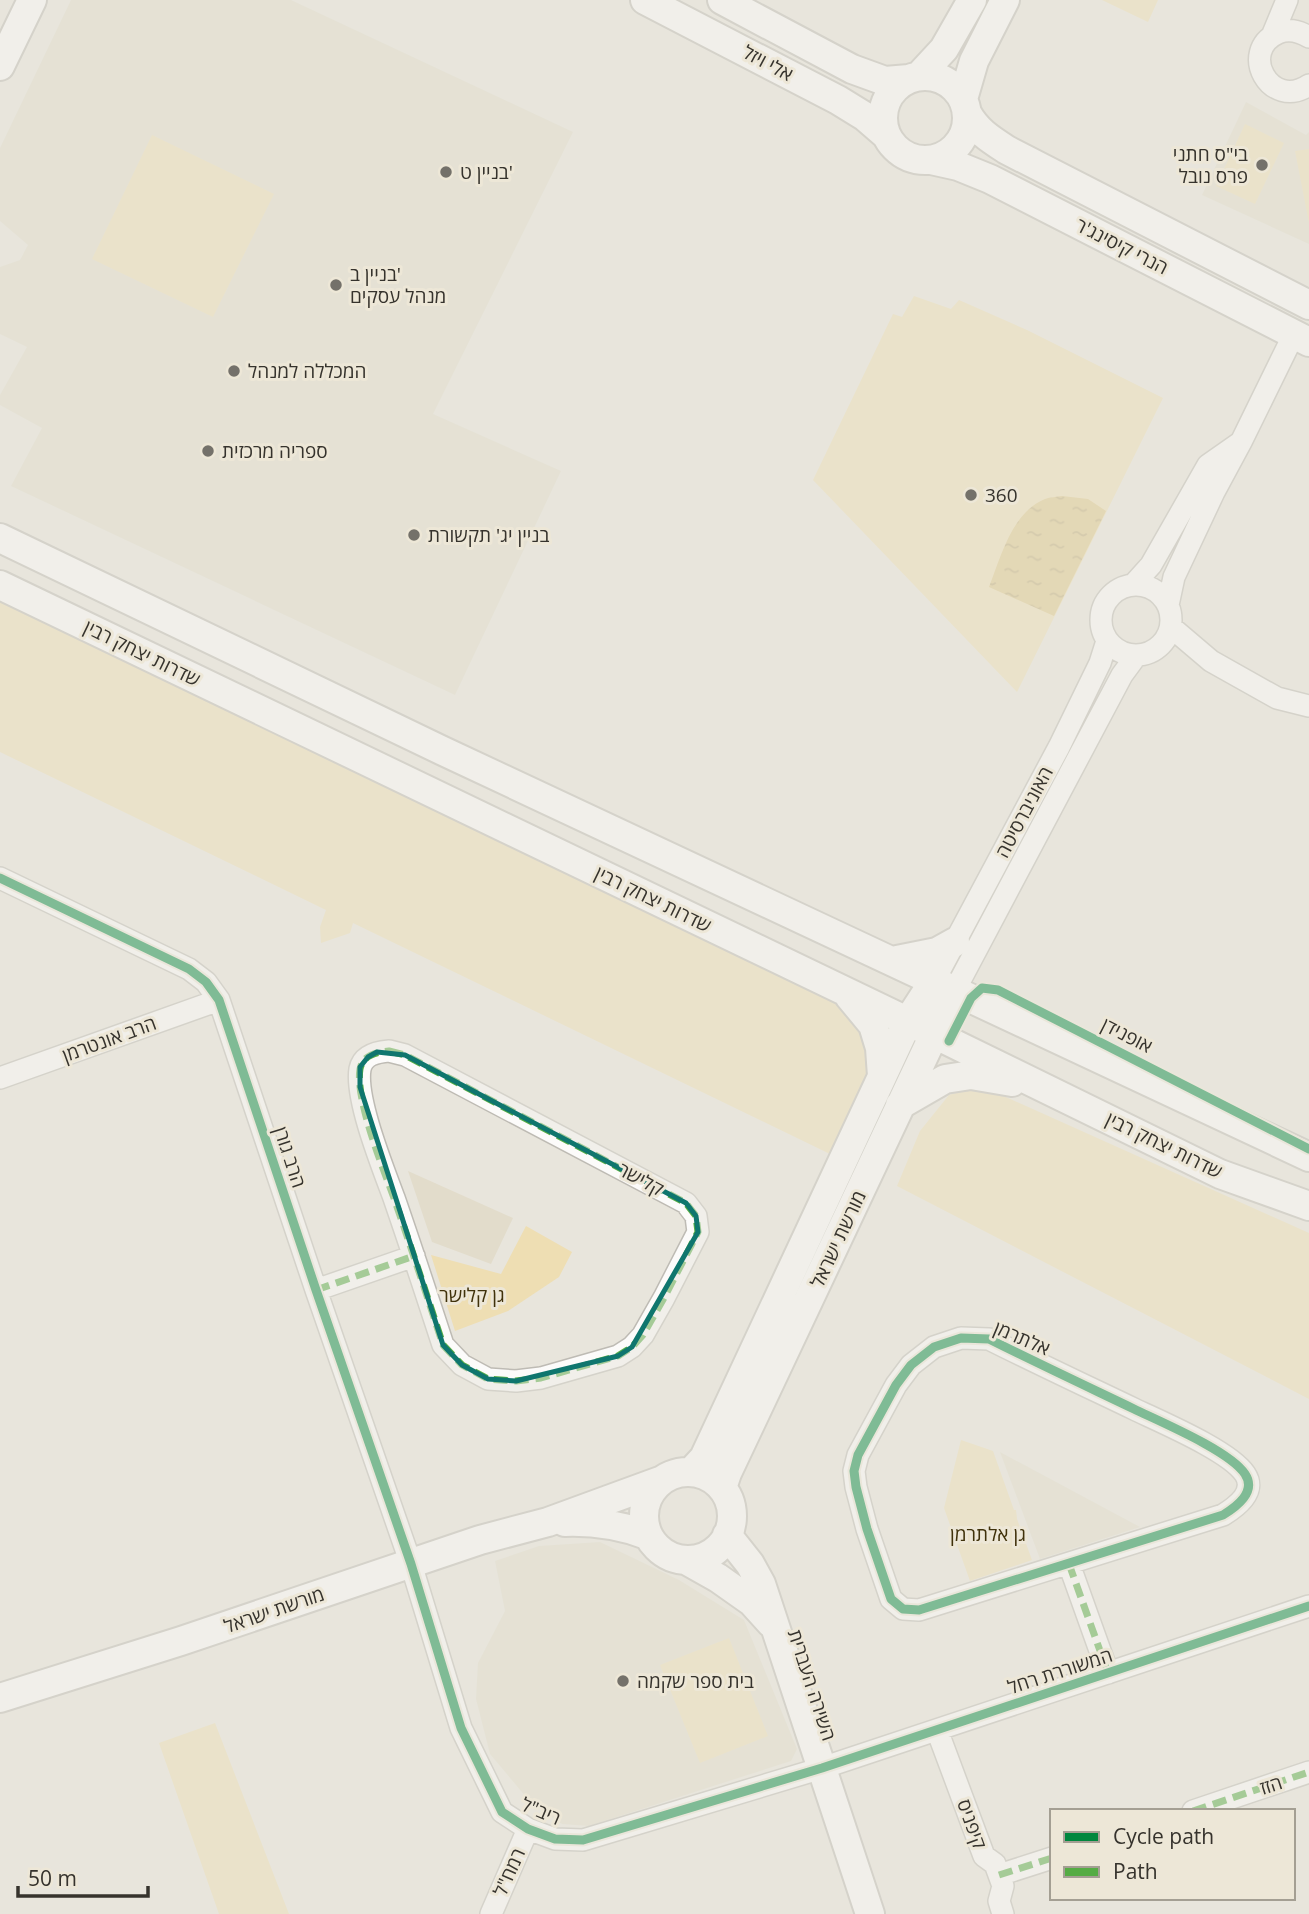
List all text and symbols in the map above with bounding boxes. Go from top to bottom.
street label: אלי ויזל [738,39,798,87]
place label: בי"ס חתני פרס נובל [1173,141,1248,189]
marker: בי"ס חתני פרס נובל [1254,157,1270,173]
place label: בניין ט' [460,159,513,185]
marker: בניין ט' [438,164,454,180]
street label: הנרי קיסינג'ר [1071,212,1173,280]
place label: בניין ב' מנהל עסקים [350,261,446,309]
marker: בניין ב' מנהל עסקים [328,277,344,293]
place label: המכללה למנהל [248,358,367,384]
marker: המכללה למנהל [226,363,242,379]
place label: ספריה מרכזית [222,438,328,464]
marker: ספריה מרכזית [200,443,216,459]
place label: 360 [985,482,1018,508]
marker: 360 [963,487,979,503]
place label: בניין יג' תקשורת [428,522,550,548]
marker: בניין יג' תקשורת [406,527,422,543]
street label: שדרות יצחק רבין [80,614,204,692]
street label: האוניברסיטה [989,762,1059,862]
street label: שדרות יצחק רבין [591,860,715,938]
street label: הרב אונטרמן [58,1010,160,1068]
street label: אופנידן [1097,1011,1157,1059]
street label: שדרות יצחק רבין [1102,1106,1226,1184]
street label: הרב גורן [268,1123,312,1191]
street label: קלישר [614,1156,668,1202]
street label: מורשת ישראל [804,1186,872,1292]
park label: גן קלישר [439,1282,505,1308]
street label: אלתרמן [990,1315,1054,1361]
park label: גן אלתרמן [950,1521,1026,1547]
street label: מורשת ישראל [220,1581,328,1639]
street label: השירה העברית [782,1626,842,1744]
street label: המשוררת רחל [1004,1642,1116,1700]
place label: בית ספר שקמה [637,1668,754,1694]
marker: בית ספר שקמה [615,1673,631,1689]
street label: הזז [1257,1769,1285,1801]
street label: ריב"ל [517,1791,565,1831]
street label: קיפניס [951,1795,993,1853]
legend [1050,1809,1295,1900]
text: Cycle path [1113,1822,1214,1850]
street label: רמח"ל [487,1844,531,1900]
scale bar [18,1854,147,1898]
text: Path [1113,1857,1158,1885]
text: 50 m [28,1864,77,1892]

